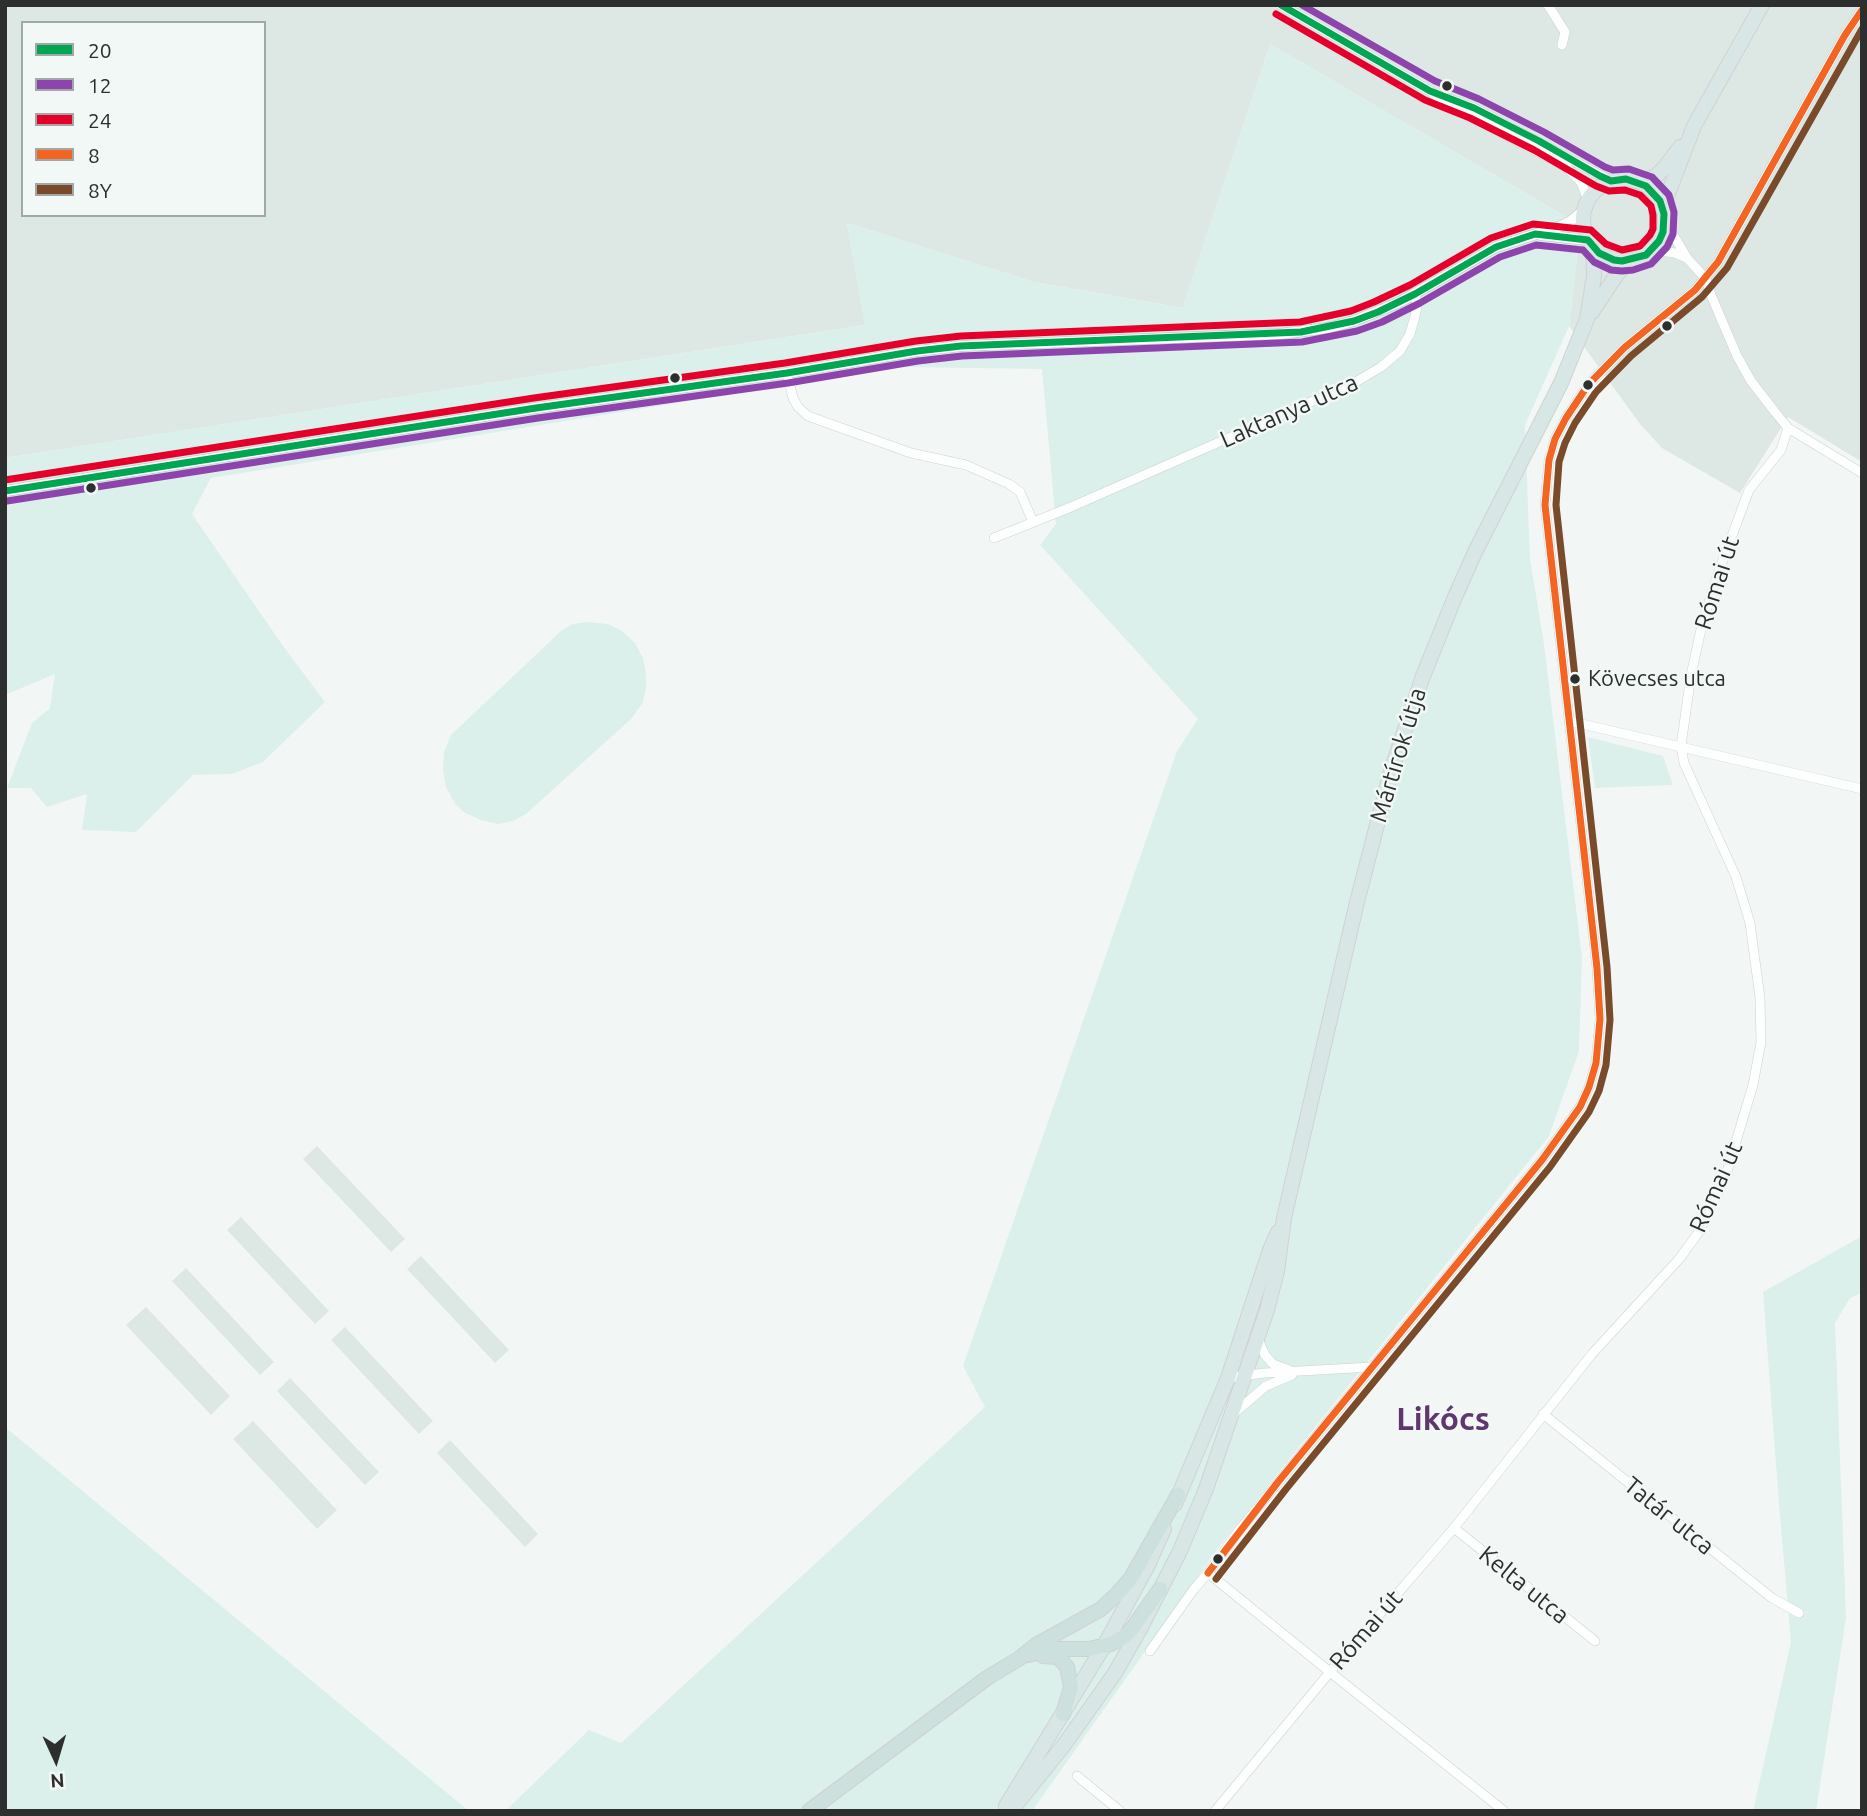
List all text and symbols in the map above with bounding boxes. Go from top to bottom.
legend [21,21,266,217]
text: 20 [88,38,112,62]
text: 12 [88,73,112,97]
unlabelled marker [1440,79,1454,93]
text: 24 [88,108,112,132]
text: 8 [88,143,100,167]
text: 8Y [88,178,112,202]
unlabelled marker [1660,319,1674,333]
street label: Laktanya utca [1216,368,1362,454]
unlabelled marker [668,371,682,385]
unlabelled marker [1581,378,1595,392]
unlabelled marker [84,481,98,495]
street label: Római út [1688,533,1746,633]
place label: Kövecses utca [1588,666,1726,692]
marker: Kövecses utca [1568,672,1582,686]
street label: Mártírok útja [1364,684,1432,826]
street label: Római út [1683,1137,1749,1237]
district label: Likócs [1396,1400,1490,1438]
street label: Tatár utca [1618,1471,1720,1561]
street label: Kelta utca [1473,1540,1575,1630]
unlabelled marker [1211,1552,1225,1566]
street label: Római út [1323,1584,1409,1676]
north arrow [21,1725,91,1795]
text: N [50,1769,65,1792]

